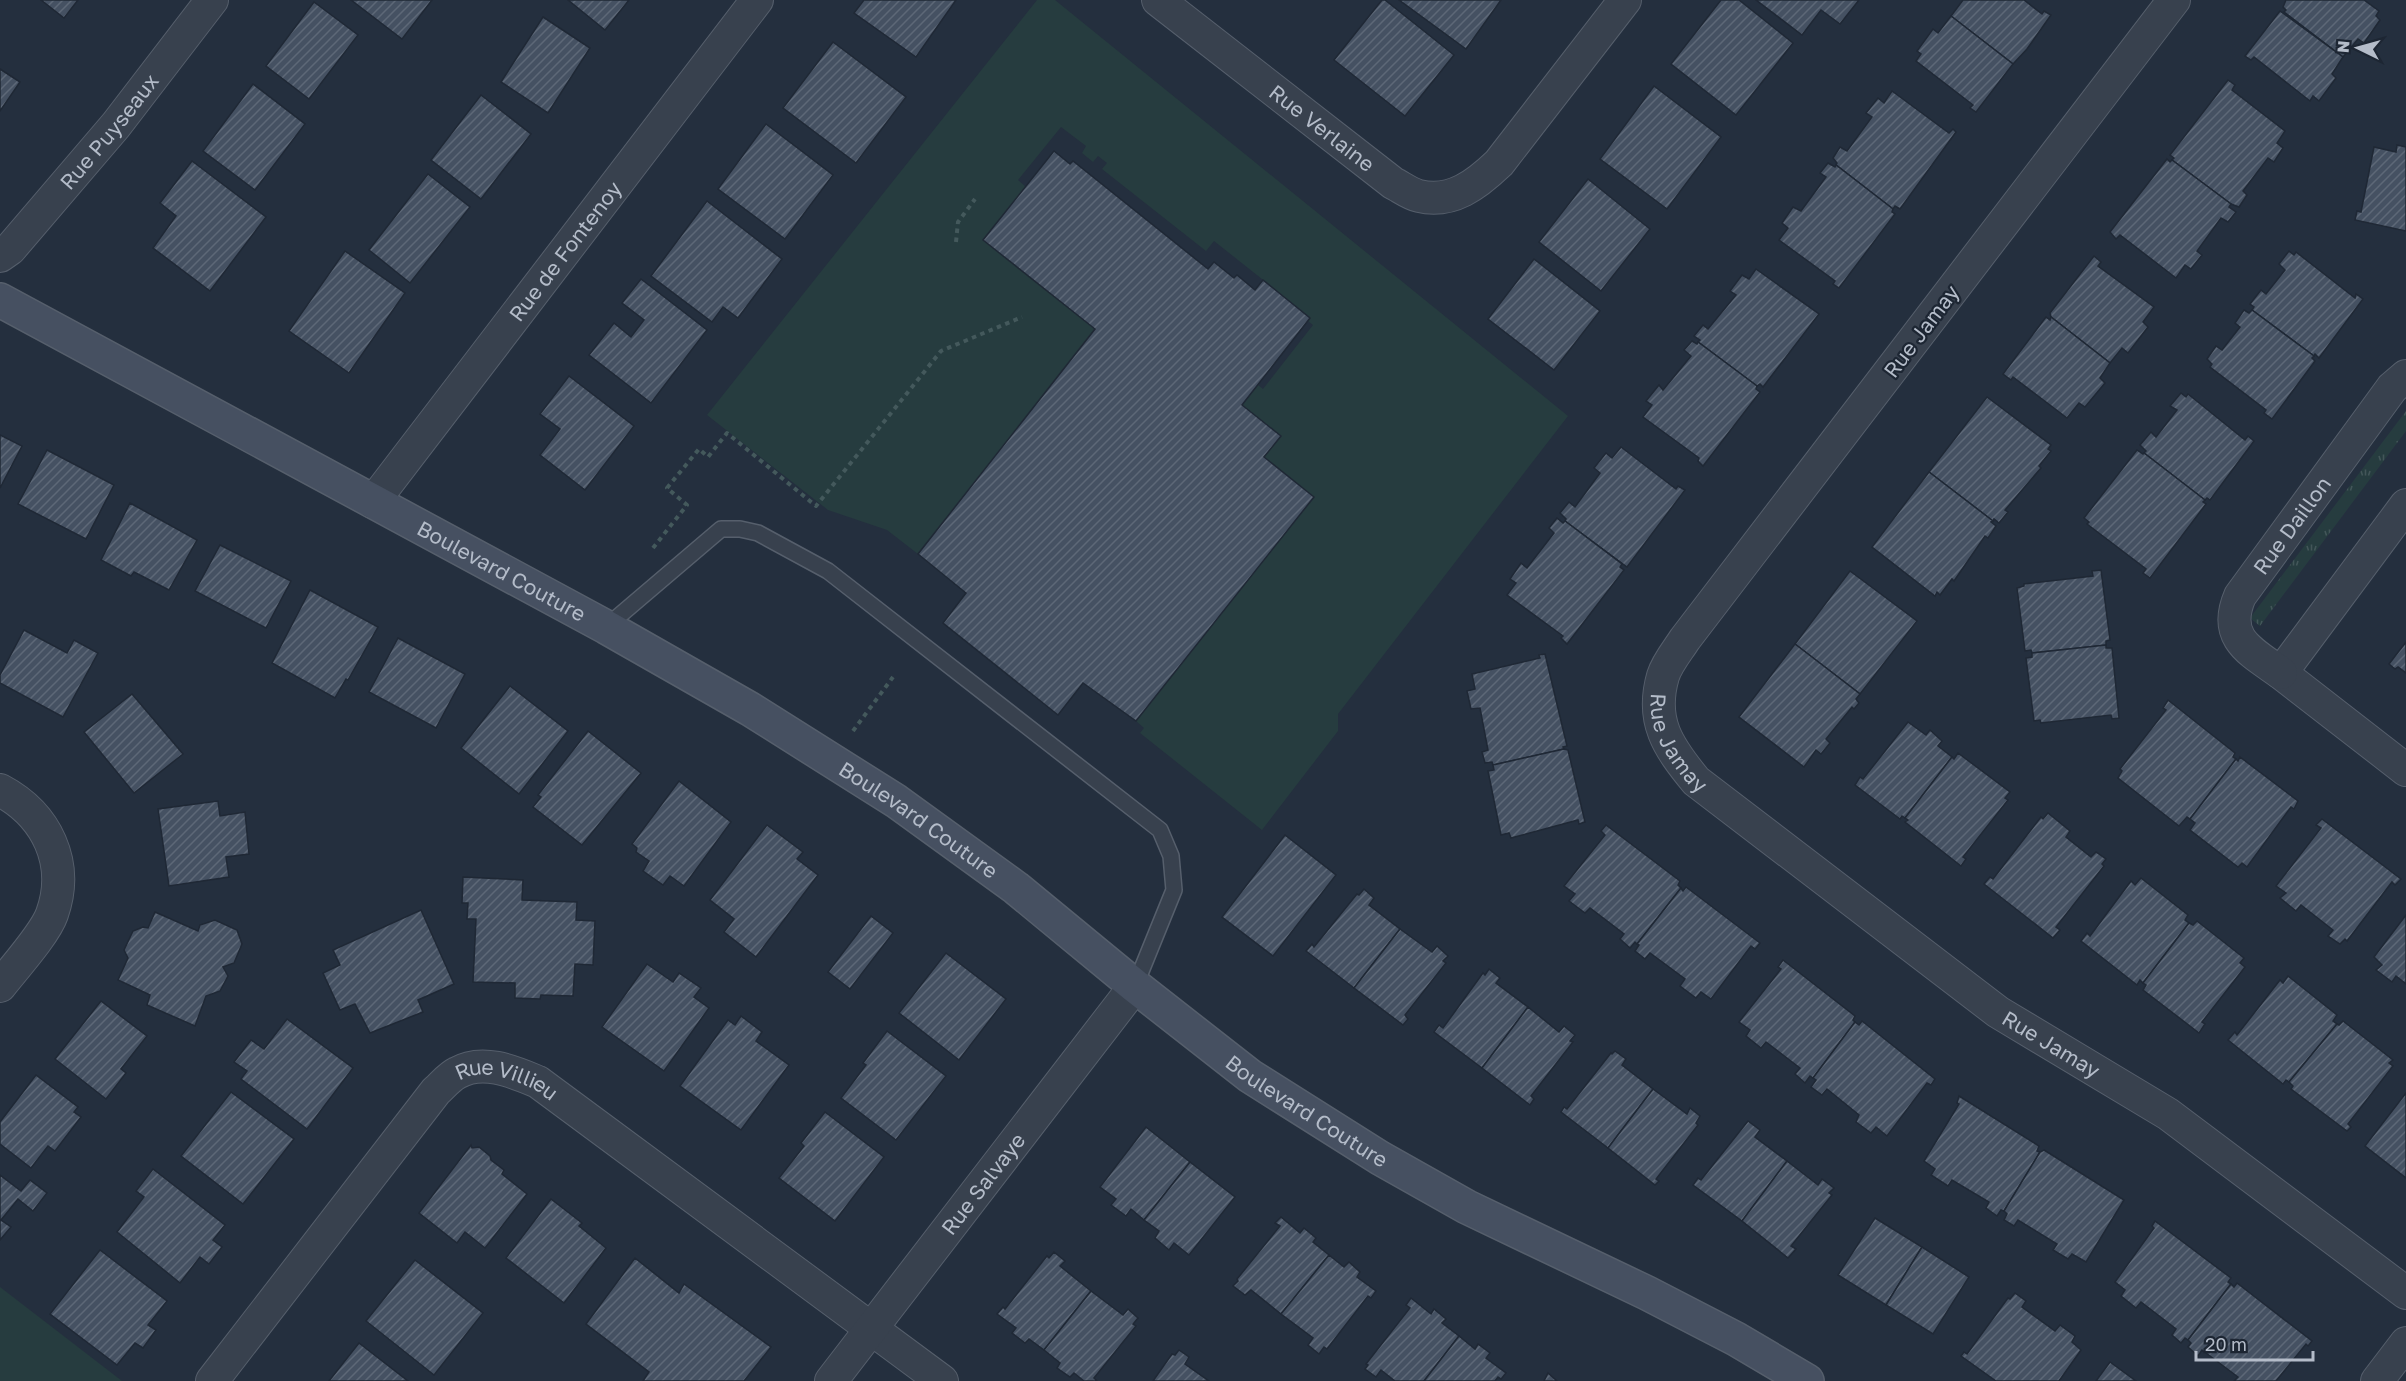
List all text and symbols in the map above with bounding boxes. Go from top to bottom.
north arrow [2328,18,2388,78]
text: N [2333,40,2354,54]
street label: Rue Puyseaux [54,68,164,194]
street label: Rue Verlaine [1264,79,1380,177]
street label: Rue de Fontenoy [503,176,627,326]
street label: Rue Jamay [1878,279,1964,382]
street label: Rue Daillon [2247,471,2336,579]
street label: Boulevard Couture [413,515,590,627]
street label: Rue Jamay [1645,693,1713,798]
street label: Boulevard Couture [834,755,1003,884]
street label: Rue Jamay [1998,1005,2105,1083]
street label: Boulevard Couture [1221,1049,1392,1173]
street label: Rue Villieu [451,1053,563,1106]
street label: Rue Salvaye [935,1127,1030,1240]
scale bar [2196,1324,2313,1362]
text: 20 m [2205,1333,2247,1355]

